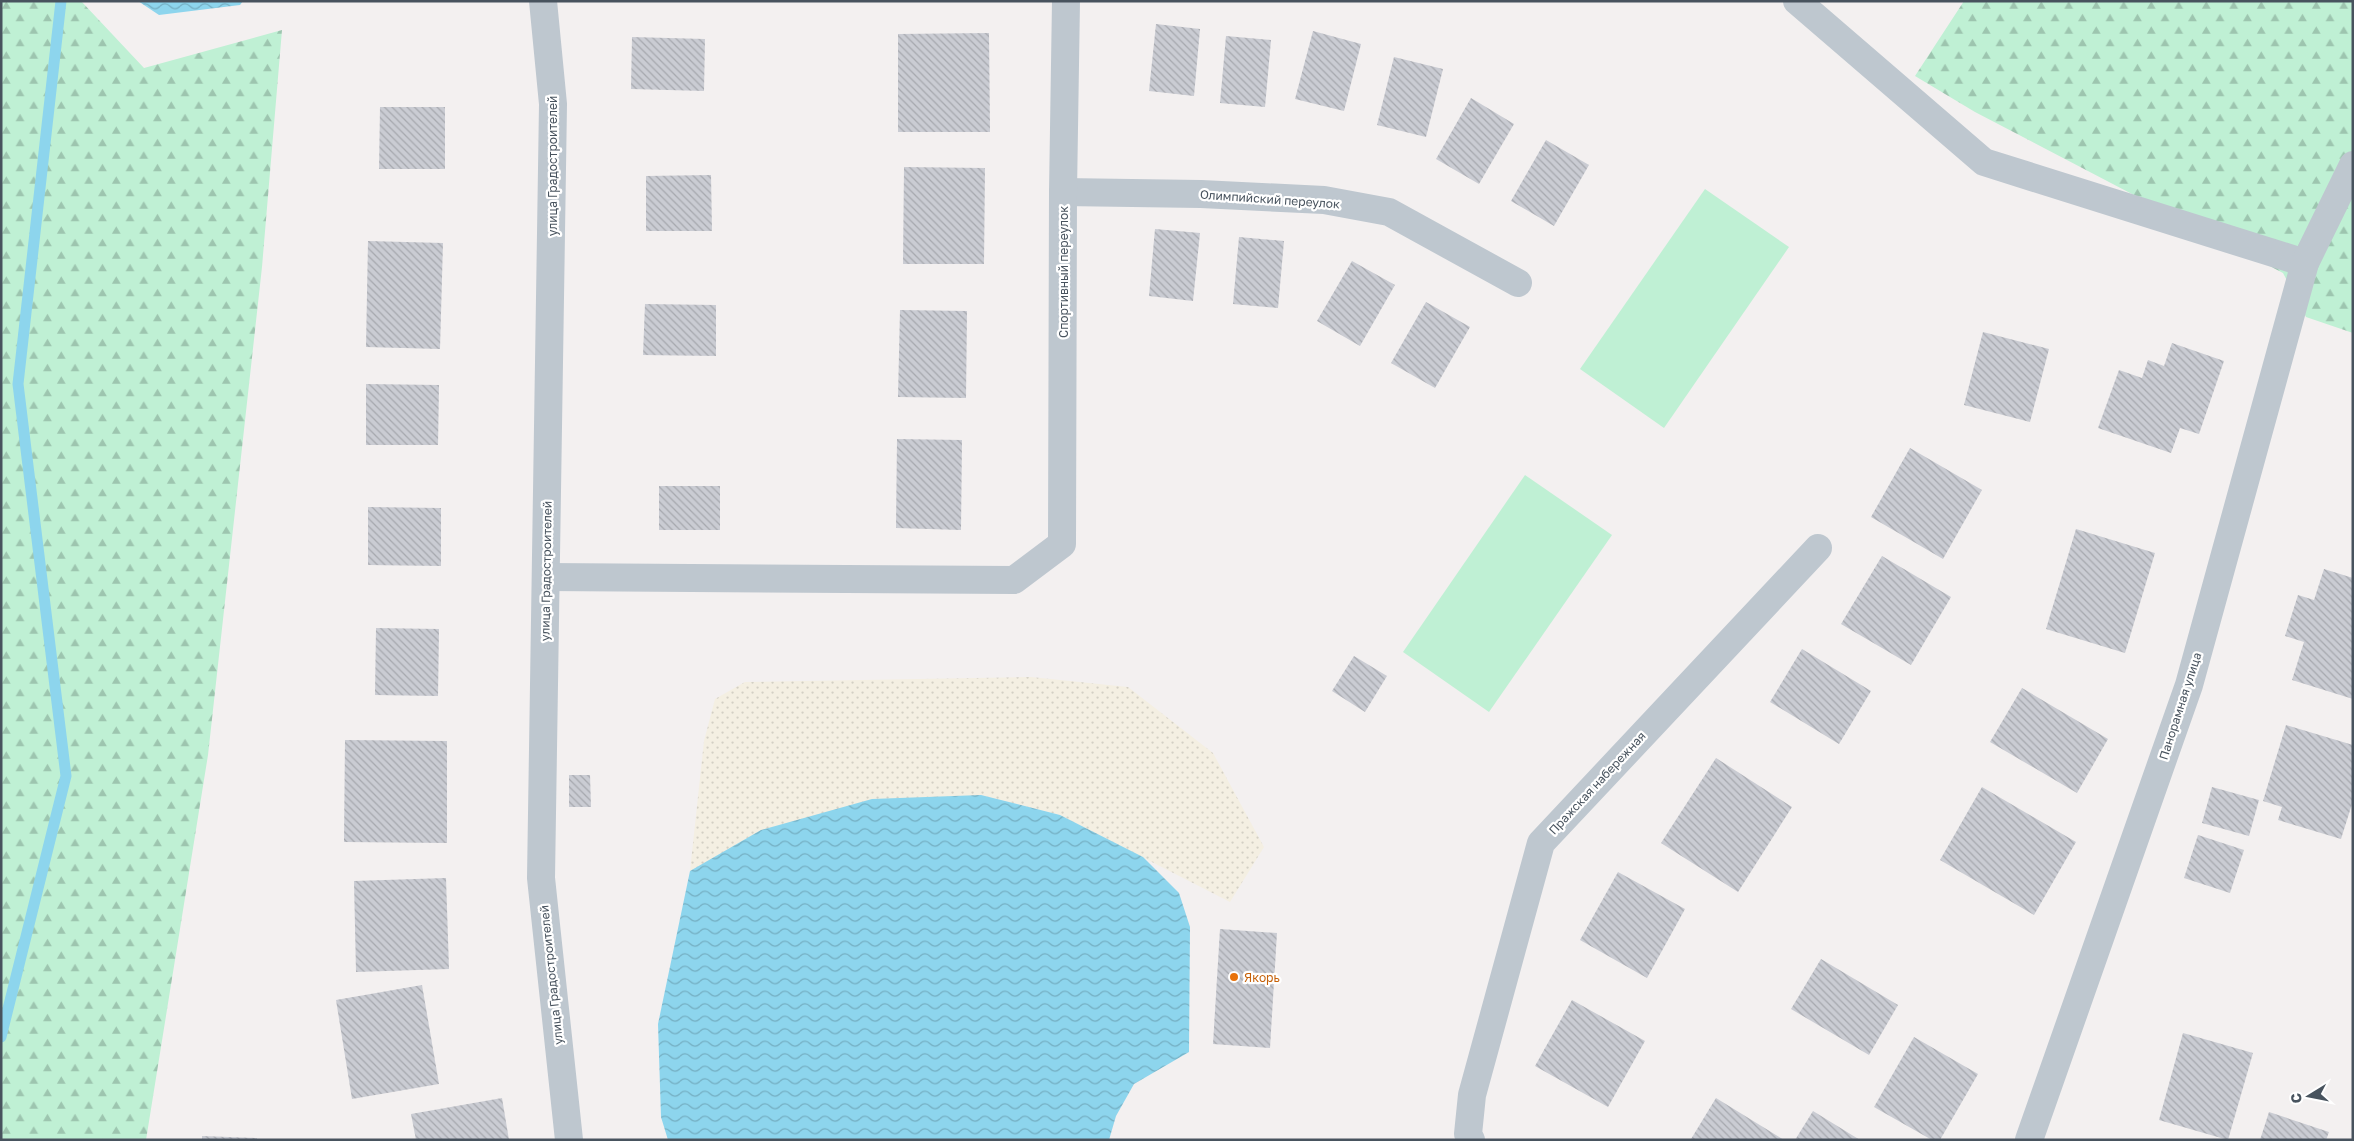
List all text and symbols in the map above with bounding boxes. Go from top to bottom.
street label: улица Градостроителей [545,96,560,236]
street label: Олимпийский переулок [1200,187,1341,211]
street label: Спортивный переулок [1056,206,1071,338]
street label: улица Градостроителей [537,501,555,641]
street label: Панорамная улица [2156,650,2204,762]
street label: Пражская набережная [1545,728,1649,838]
street label: улица Градостроителей [536,904,566,1046]
place label: Якорь [1244,970,1280,985]
marker: Якорь [1228,971,1240,983]
north arrow [2284,1071,2334,1121]
text: С [2286,1092,2305,1105]

